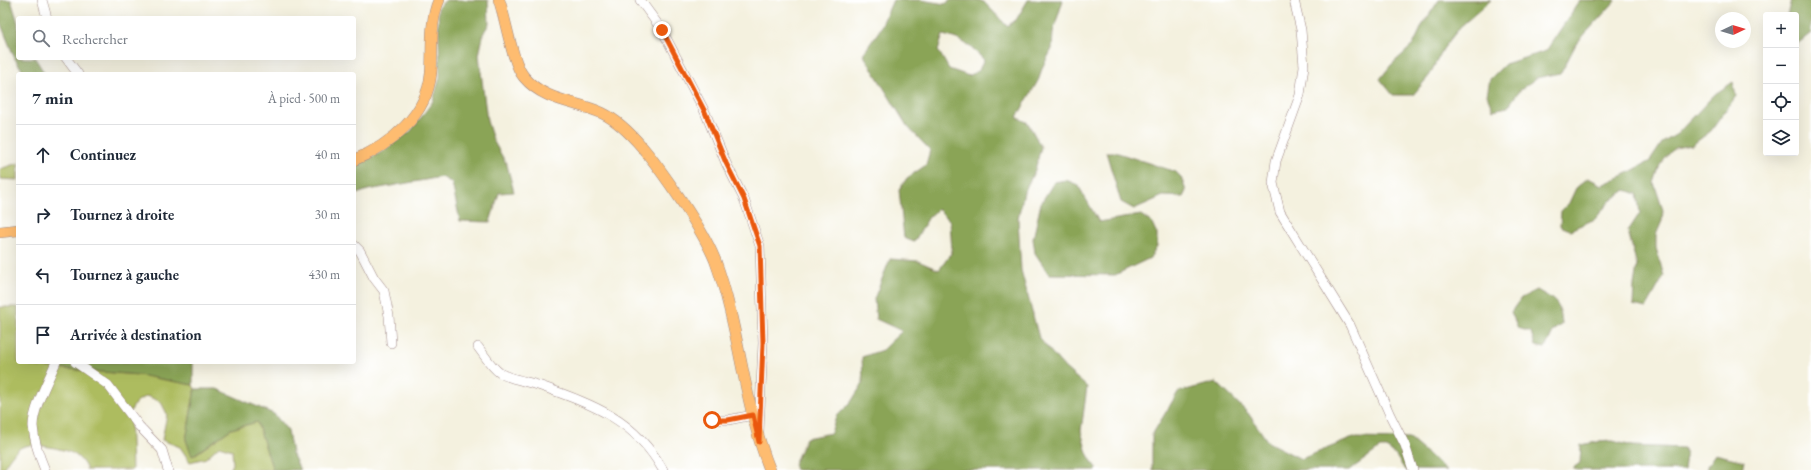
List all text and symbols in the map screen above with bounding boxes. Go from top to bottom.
north arrow [1715,12,1751,48]
map controls [1763,12,1799,156]
button: + [1763,12,1799,48]
search box [16,16,356,60]
route end [653,21,671,39]
icon: search [30,27,52,49]
text: Rechercher [62,29,128,48]
button: − [1763,48,1799,84]
button: locate [1763,84,1799,120]
text: 7 min [32,87,73,109]
text: À pied · 500 m [268,90,340,107]
button: layers [1763,120,1799,156]
icon: ahead [32,144,54,166]
text: Continuez [70,145,136,164]
text: 40 m [315,146,340,163]
icon: right [32,204,54,226]
text: Tournez à droite [70,205,174,224]
text: 30 m [315,206,340,223]
icon: left [32,264,54,286]
text: Tournez à gauche [70,265,179,284]
text: 430 m [309,266,340,283]
icon: arrive [32,324,54,346]
text: Arrivée à destination [70,325,202,344]
route start [703,411,721,429]

